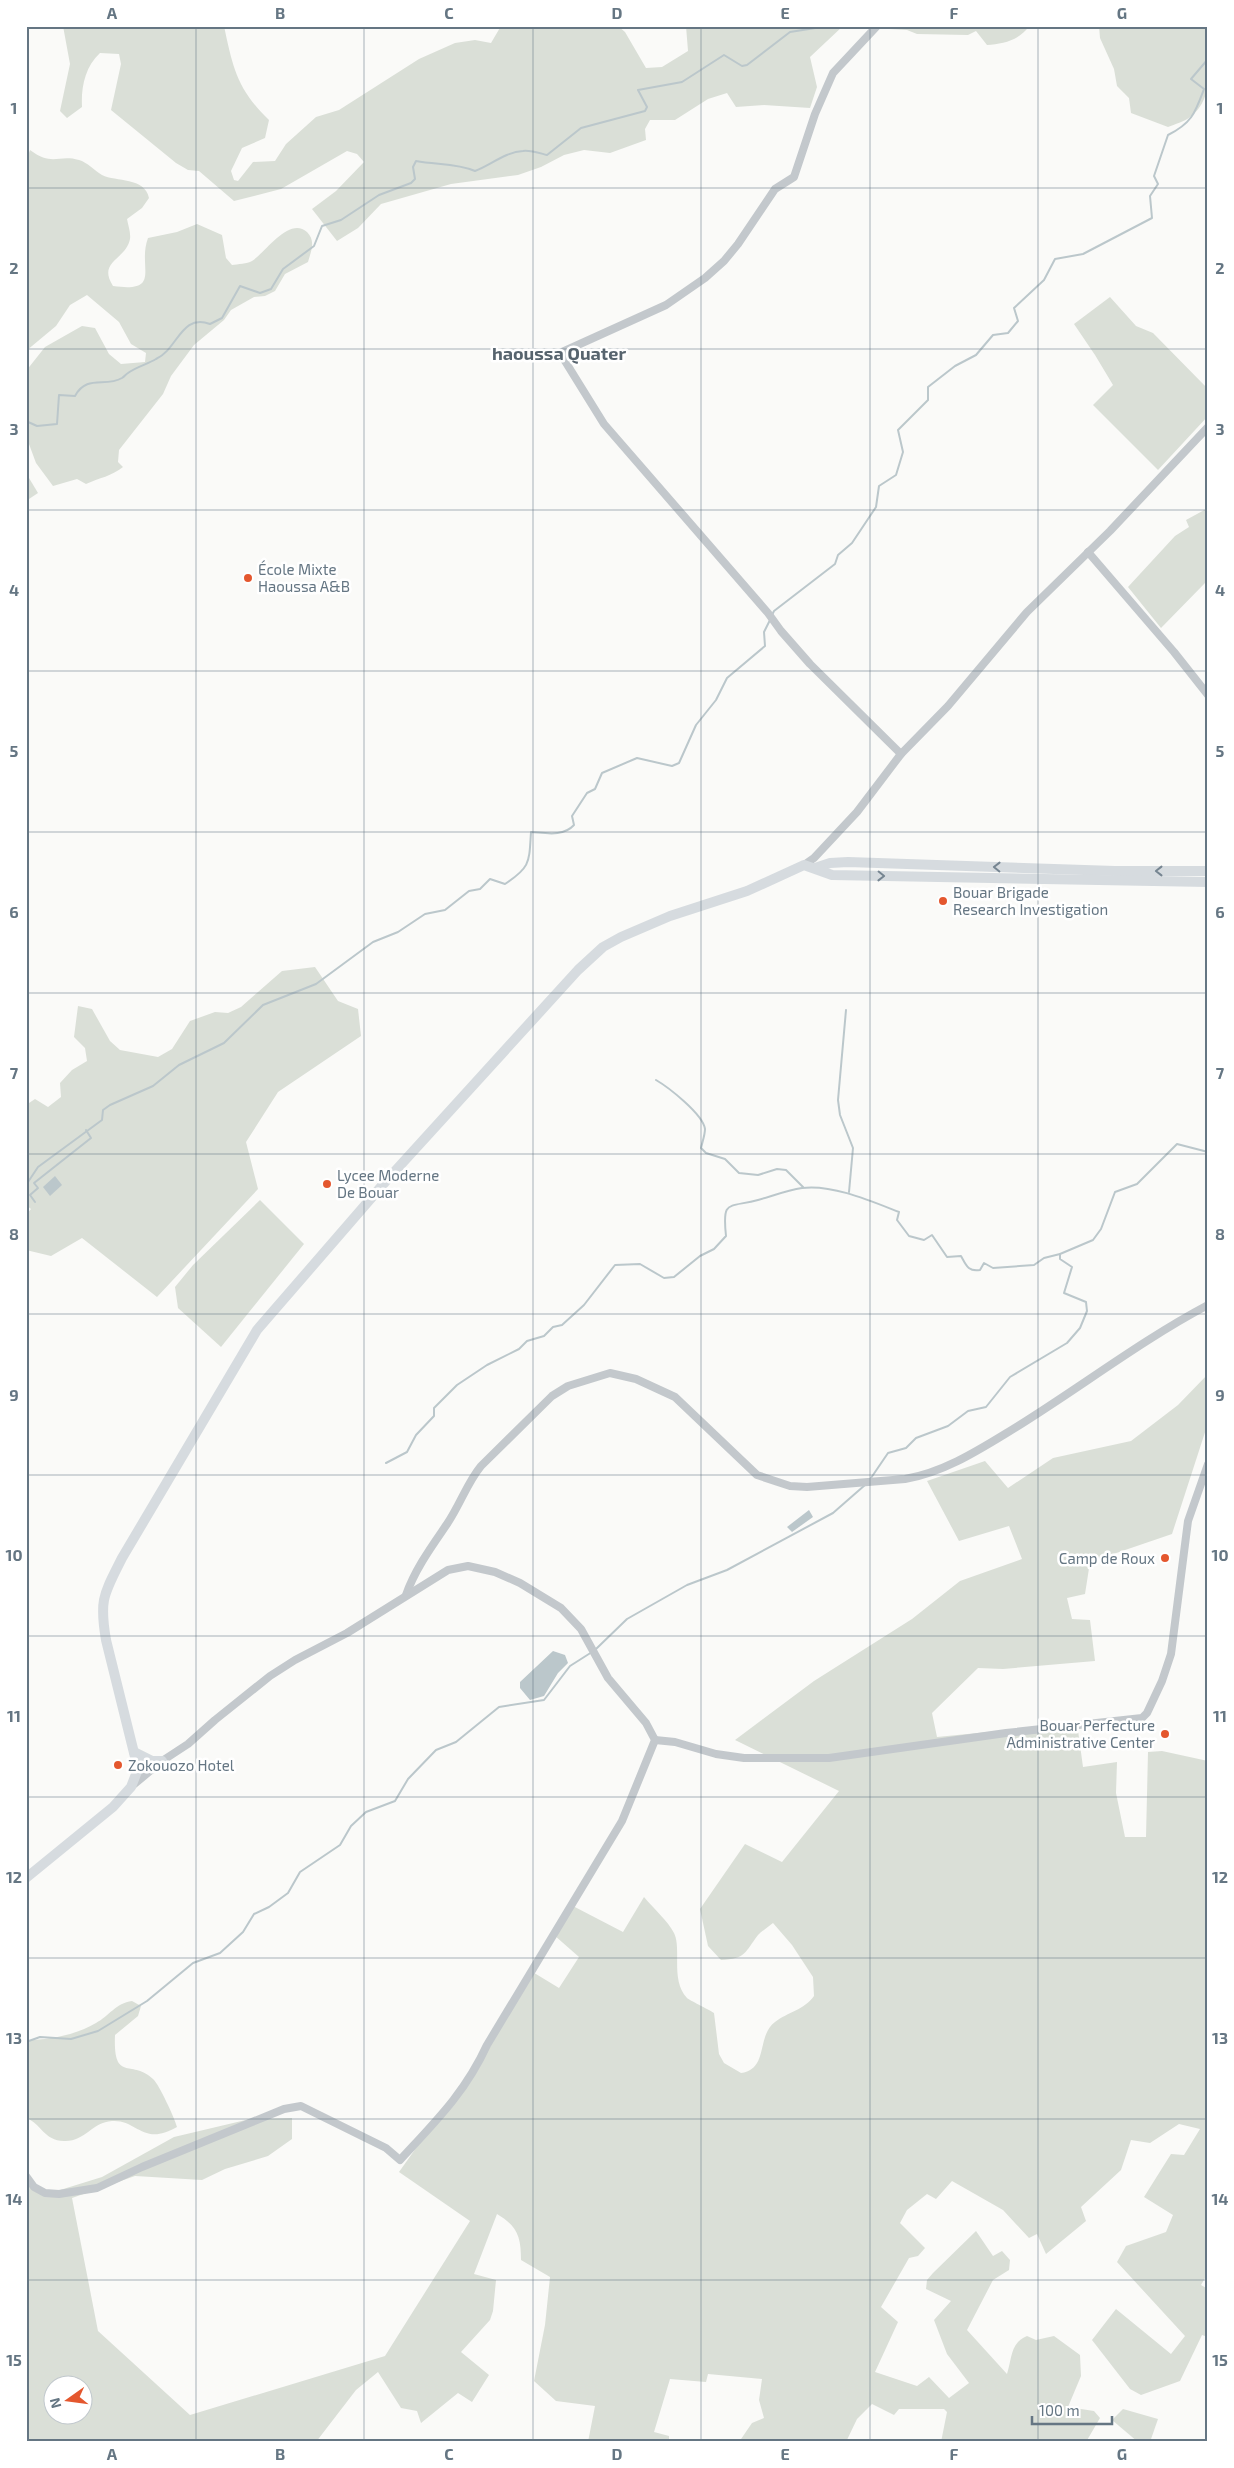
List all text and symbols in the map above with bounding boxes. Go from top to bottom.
text: A [107,3,118,22]
text: B [275,3,285,22]
text: C [444,3,454,22]
text: D [612,3,623,22]
text: E [780,3,790,22]
text: F [950,3,959,22]
text: G [1117,3,1127,22]
text: 1 [11,98,17,117]
text: 1 [1217,98,1223,117]
text: 2 [9,258,19,277]
text: 2 [1215,258,1225,277]
district label: haoussa Quater [492,342,626,364]
text: 3 [9,419,19,438]
text: 3 [1215,419,1225,438]
place label: École Mixte Haoussa A&B [258,560,350,595]
marker: École Mixte Haoussa A&B [242,572,254,584]
text: 4 [9,580,19,599]
text: 4 [1215,580,1225,599]
text: 5 [10,741,19,760]
text: 5 [1216,741,1225,760]
one-way arrow [992,862,1000,872]
one-way arrow [1155,866,1162,876]
one-way arrow [877,871,885,881]
place label: Bouar Brigade Research Investigation [953,883,1108,918]
marker: Bouar Brigade Research Investigation [937,895,949,907]
text: 6 [9,902,19,921]
text: 6 [1215,902,1225,921]
text: 7 [10,1063,19,1082]
text: 7 [1216,1063,1225,1082]
place label: Lycee Moderne De Bouar [337,1166,439,1201]
marker: Lycee Moderne De Bouar [321,1178,333,1190]
text: 8 [9,1224,19,1243]
text: 8 [1215,1224,1225,1243]
text: 9 [9,1385,19,1404]
text: 9 [1215,1385,1225,1404]
text: 10 [5,1545,23,1564]
text: 10 [1211,1545,1229,1564]
place label: Camp de Roux [1059,1549,1155,1567]
marker: Camp de Roux [1159,1552,1171,1564]
text: 11 [7,1706,21,1725]
text: 11 [1213,1706,1227,1725]
place label: Bouar Perfecture Administrative Center [1006,1716,1155,1751]
marker: Bouar Perfecture Administrative Center [1159,1728,1171,1740]
place label: Zokouozo Hotel [128,1756,235,1774]
marker: Zokouozo Hotel [112,1759,124,1771]
text: 12 [6,1867,22,1886]
text: 12 [1212,1867,1228,1886]
text: 13 [6,2028,22,2047]
text: 13 [1212,2028,1228,2047]
text: 14 [5,2189,23,2208]
text: 14 [1211,2189,1229,2208]
text: 15 [6,2350,22,2369]
text: 15 [1212,2350,1228,2369]
north arrow [42,2376,92,2426]
scale bar [1032,2393,1112,2425]
text: N [45,2396,64,2410]
text: 100 m [1039,2401,1080,2419]
text: A [107,2444,118,2463]
text: B [275,2444,285,2463]
text: C [444,2444,454,2463]
text: D [612,2444,623,2463]
text: E [780,2444,790,2463]
text: F [950,2444,959,2463]
text: G [1117,2444,1127,2463]

